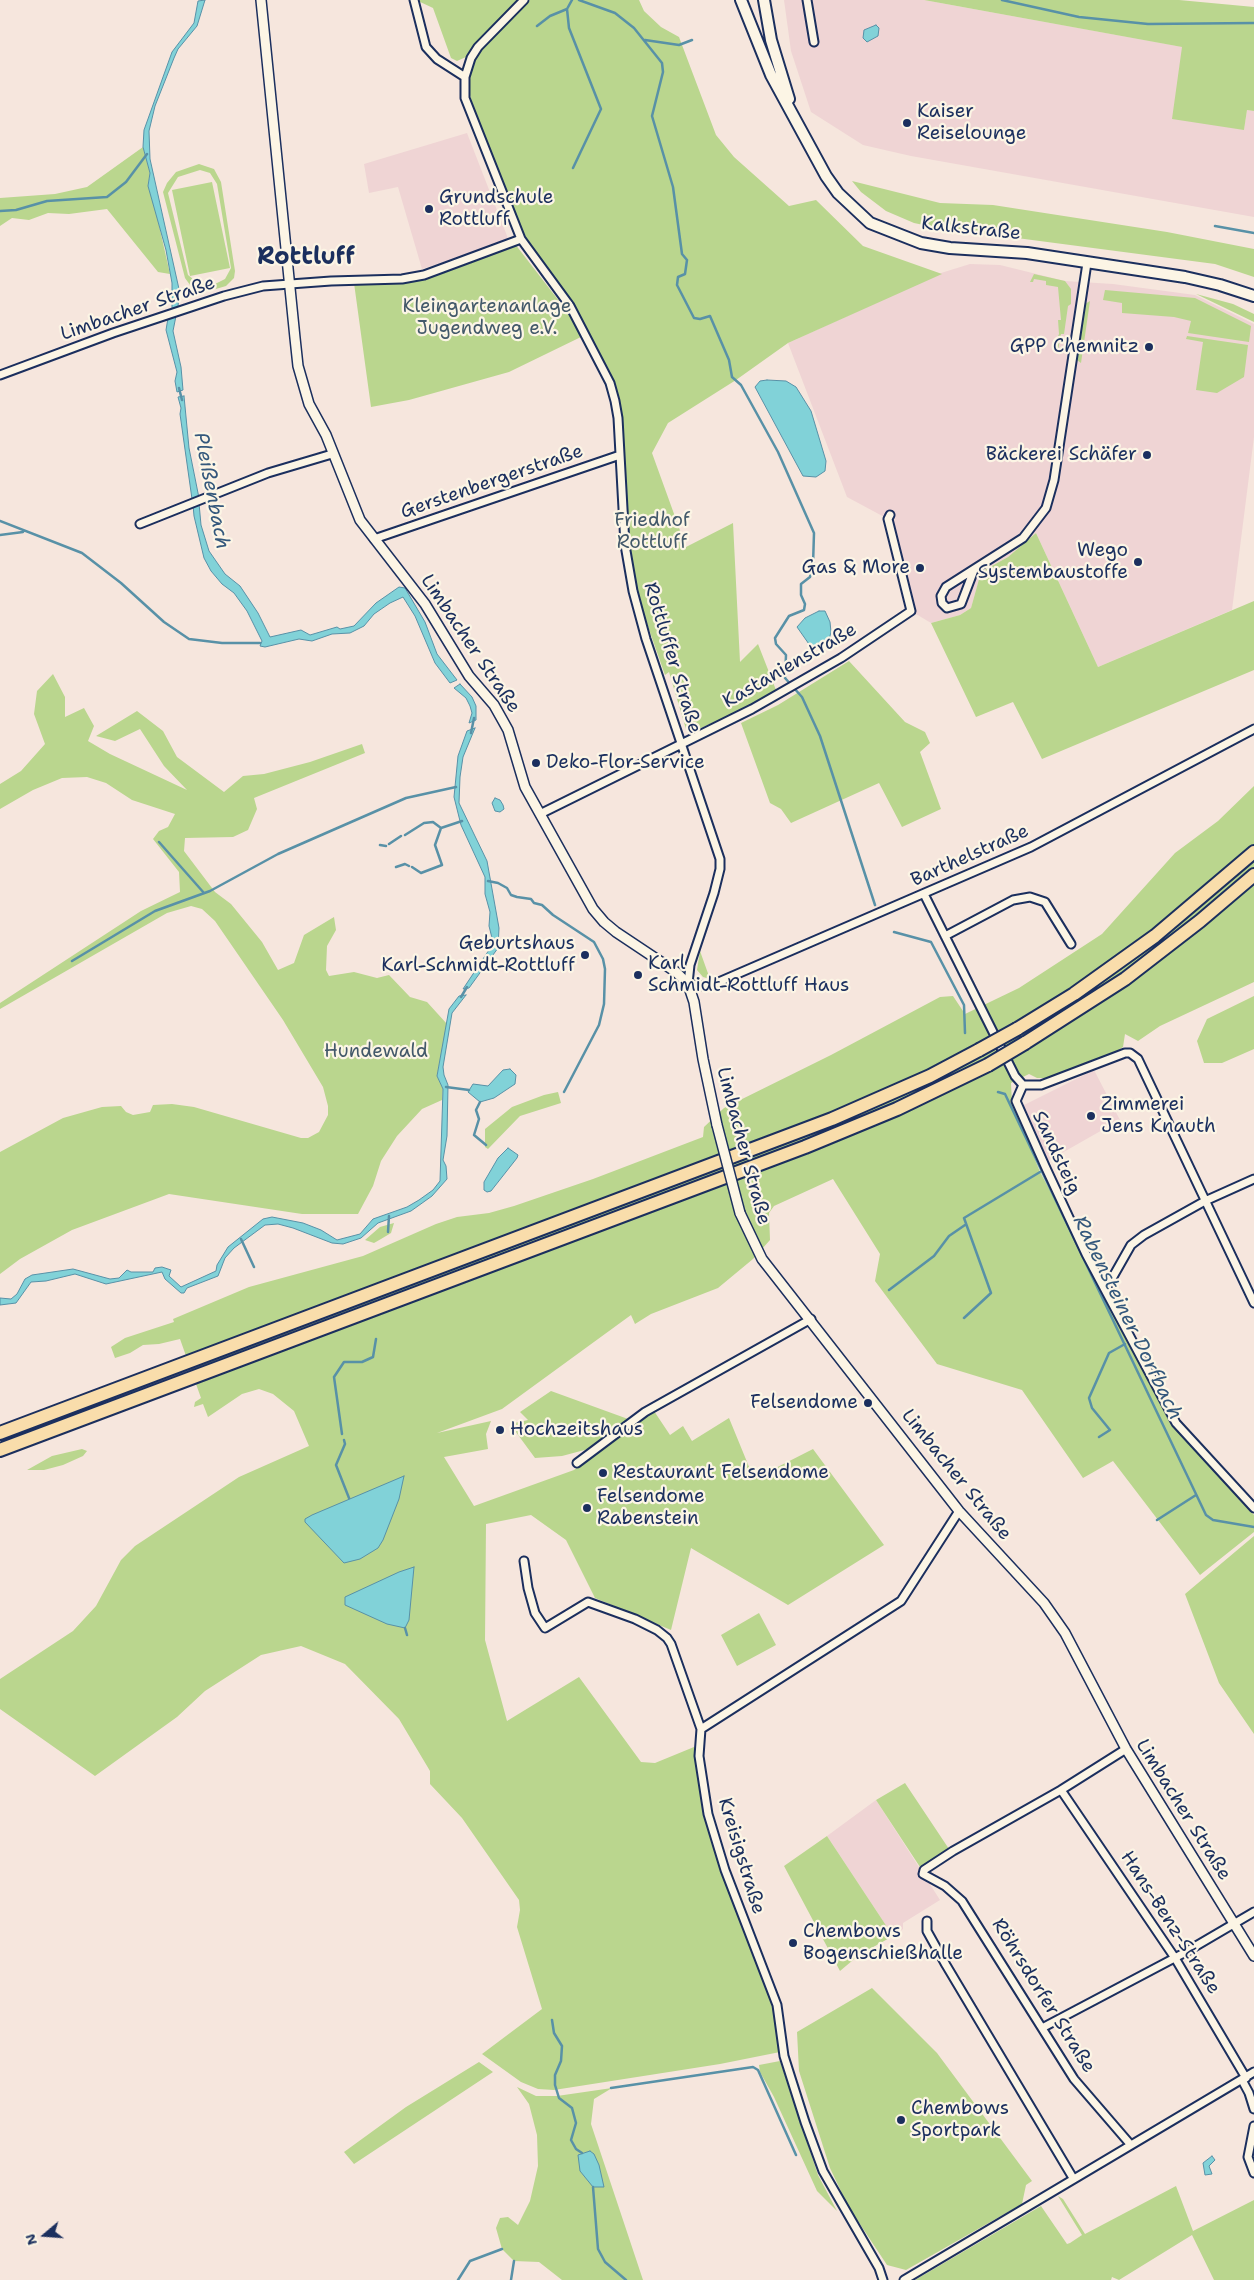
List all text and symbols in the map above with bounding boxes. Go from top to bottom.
place label: Kaiser Reiselounge [917,101,1026,145]
marker: Kaiser Reiselounge [901,117,913,129]
place label: Grundschule Rottluff [439,187,554,231]
marker: Grundschule Rottluff [423,203,435,215]
street label: Kalkstraße [920,212,1022,246]
district label: Rottluff [257,244,355,272]
street label: Limbacher Straße [58,272,218,346]
park label: Kleingartenanlage Jugendweg e.V. [403,296,571,340]
place label: GPP Chemnitz [1010,336,1139,358]
marker: GPP Chemnitz [1143,341,1155,353]
water label: Pleißenbach [188,431,234,551]
street label: Gerstenbergerstraße [398,440,586,524]
place label: Bäckerei Schäfer [986,444,1137,466]
marker: Bäckerei Schäfer [1141,449,1153,461]
park label: Friedhof Rottluff [614,510,690,554]
place label: Wego Systembaustoffe [978,540,1128,584]
marker: Wego Systembaustoffe [1132,556,1144,568]
place label: Gas & More [802,557,910,579]
marker: Gas & More [914,562,926,574]
street label: Limbacher Straße [415,570,525,718]
street label: Rottluffer Straße [638,580,706,736]
street label: Kastanienstraße [719,618,861,714]
place label: Deko-Flor-Service [546,752,705,774]
marker: Deko-Flor-Service [530,757,542,769]
street label: Barthelstraße [907,820,1033,892]
place label: Geburtshaus Karl-Schmidt-Rottluff [381,933,575,977]
marker: Geburtshaus Karl-Schmidt-Rottluff [579,949,591,961]
place label: Karl Schmidt-Rottluff Haus [648,953,849,997]
marker: Karl Schmidt-Rottluff Haus [632,969,644,981]
park label: Hundewald [324,1041,428,1063]
street label: Limbacher Straße [711,1065,775,1227]
place label: Zimmerei Jens Knauth [1101,1094,1216,1138]
street label: Sandsteig [1027,1108,1085,1198]
marker: Zimmerei Jens Knauth [1085,1110,1097,1122]
water label: Rabensteiner Dorfbach [1067,1212,1187,1424]
place label: Felsendome [750,1392,858,1414]
marker: Felsendome [862,1397,874,1409]
street label: Limbacher Straße [896,1405,1016,1545]
place label: Hochzeitshaus [510,1419,643,1441]
marker: Hochzeitshaus [494,1424,506,1436]
place label: Restaurant Felsendome [613,1462,829,1484]
marker: Restaurant Felsendome [597,1467,609,1479]
place label: Felsendome Rabenstein [597,1486,705,1530]
marker: Felsendome Rabenstein [581,1502,593,1514]
street label: Limbacher Straße [1130,1735,1236,1885]
street label: Kreisigstraße [713,1795,769,1917]
street label: Hans-Benz-Straße [1115,1847,1225,1999]
street label: Röhrsdorfer Straße [986,1915,1100,2077]
place label: Chembows Bogenschießhalle [803,1921,963,1965]
marker: Chembows Bogenschießhalle [787,1937,799,1949]
place label: Chembows Sportpark [911,2098,1009,2142]
marker: Chembows Sportpark [895,2114,907,2126]
north arrow [20,2210,70,2260]
text: N [20,2232,41,2248]

